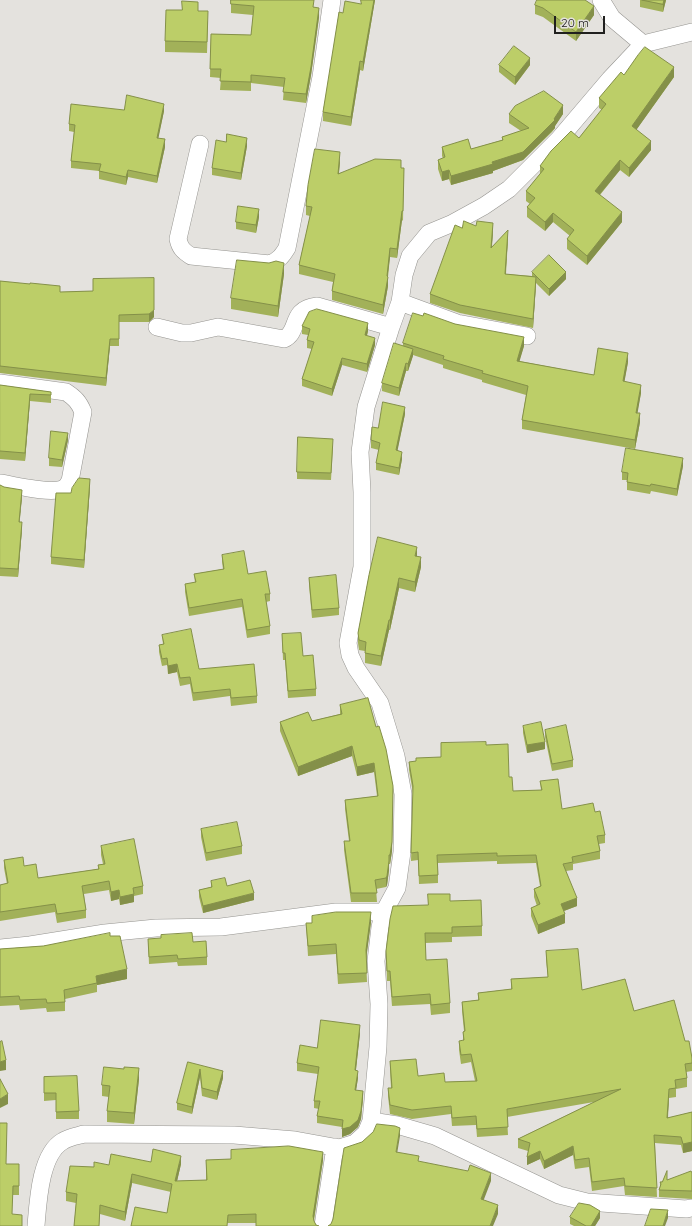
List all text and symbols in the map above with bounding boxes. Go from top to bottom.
scale bar [556,8,607,34]
text: 20 m [561,15,589,30]

